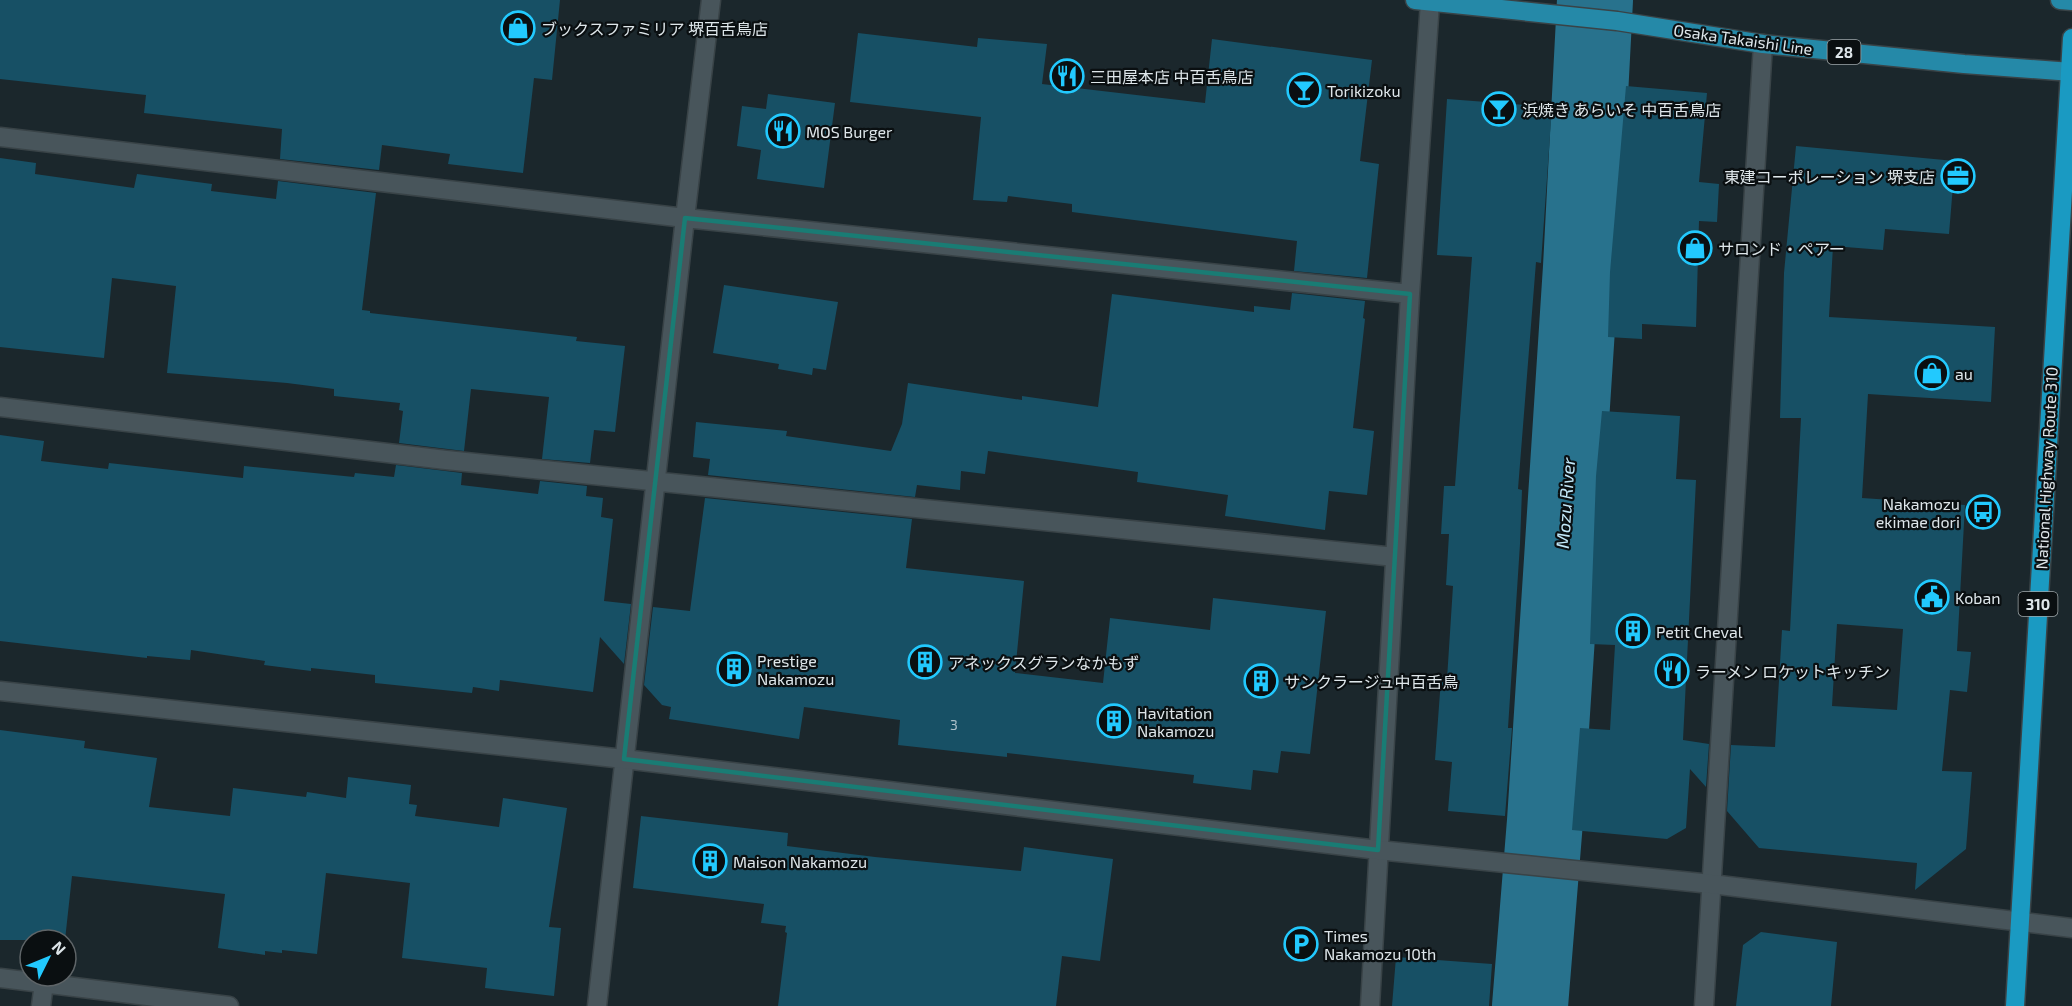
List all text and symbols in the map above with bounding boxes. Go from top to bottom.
shop icon: ブックスファミリア 堺百舌鳥店 [500,10,536,46]
place label: ブックスファミリア 堺百舌鳥店 [541,19,768,38]
street label: Osaka Takaishi Line [1672,20,1814,58]
road number: 28 [1828,40,1860,64]
restaurant icon: 三田屋本店 中百舌鳥店 [1049,58,1085,94]
place label: 三田屋本店 中百舌鳥店 [1090,67,1254,86]
bar icon: Torikizoku [1286,72,1322,108]
place label: Torikizoku [1327,81,1401,100]
bar icon: 浜焼き あらいそ 中百舌鳥店 [1481,91,1517,127]
place label: 浜焼き あらいそ 中百舌鳥店 [1522,100,1721,119]
restaurant icon: MOS Burger [765,113,801,149]
place label: MOS Burger [806,122,893,141]
office icon: 東建コーポレーション 堺支店 [1940,158,1976,194]
place label: 東建コーポレーション 堺支店 [1724,167,1935,186]
shop icon: サロンド・ペアー [1677,230,1713,266]
place label: サロンド・ペアー [1718,239,1845,258]
shop icon: au [1914,355,1950,391]
place label: au [1955,364,1973,383]
street label: National Highway Route 310 [2031,366,2061,570]
water label: Mozu River [1551,456,1579,549]
place label: Nakamozu ekimae dori [1876,494,1960,531]
bus stop icon: Nakamozu ekimae dori [1965,494,2001,530]
public building icon: Koban [1914,579,1950,615]
place label: Koban [1955,588,2001,607]
road number: 310 [2018,592,2058,616]
building icon: Petit Cheval [1615,613,1651,649]
place label: Petit Cheval [1656,622,1743,641]
building icon: アネックスグランなかもず [907,644,943,680]
building icon: Prestige Nakamozu [716,651,752,687]
place label: Prestige Nakamozu [757,651,834,688]
place label: アネックスグランなかもず [948,653,1140,672]
restaurant icon: ラーメン ロケットキッチン [1654,653,1690,689]
place label: ラーメン ロケットキッチン [1695,662,1890,681]
building icon: サンクラージュ中百舌鳥 [1243,663,1279,699]
place label: サンクラージュ中百舌鳥 [1284,672,1459,691]
building icon: Havitation Nakamozu [1096,703,1132,739]
place label: Havitation Nakamozu [1137,703,1214,740]
house number: 3 [950,716,958,733]
building icon: Maison Nakamozu [692,843,728,879]
place label: Maison Nakamozu [733,852,867,871]
parking icon: Times Nakamozu 10th [1283,926,1319,962]
place label: Times Nakamozu 10th [1324,926,1436,963]
north arrow [18,928,78,988]
text: N [48,937,70,958]

